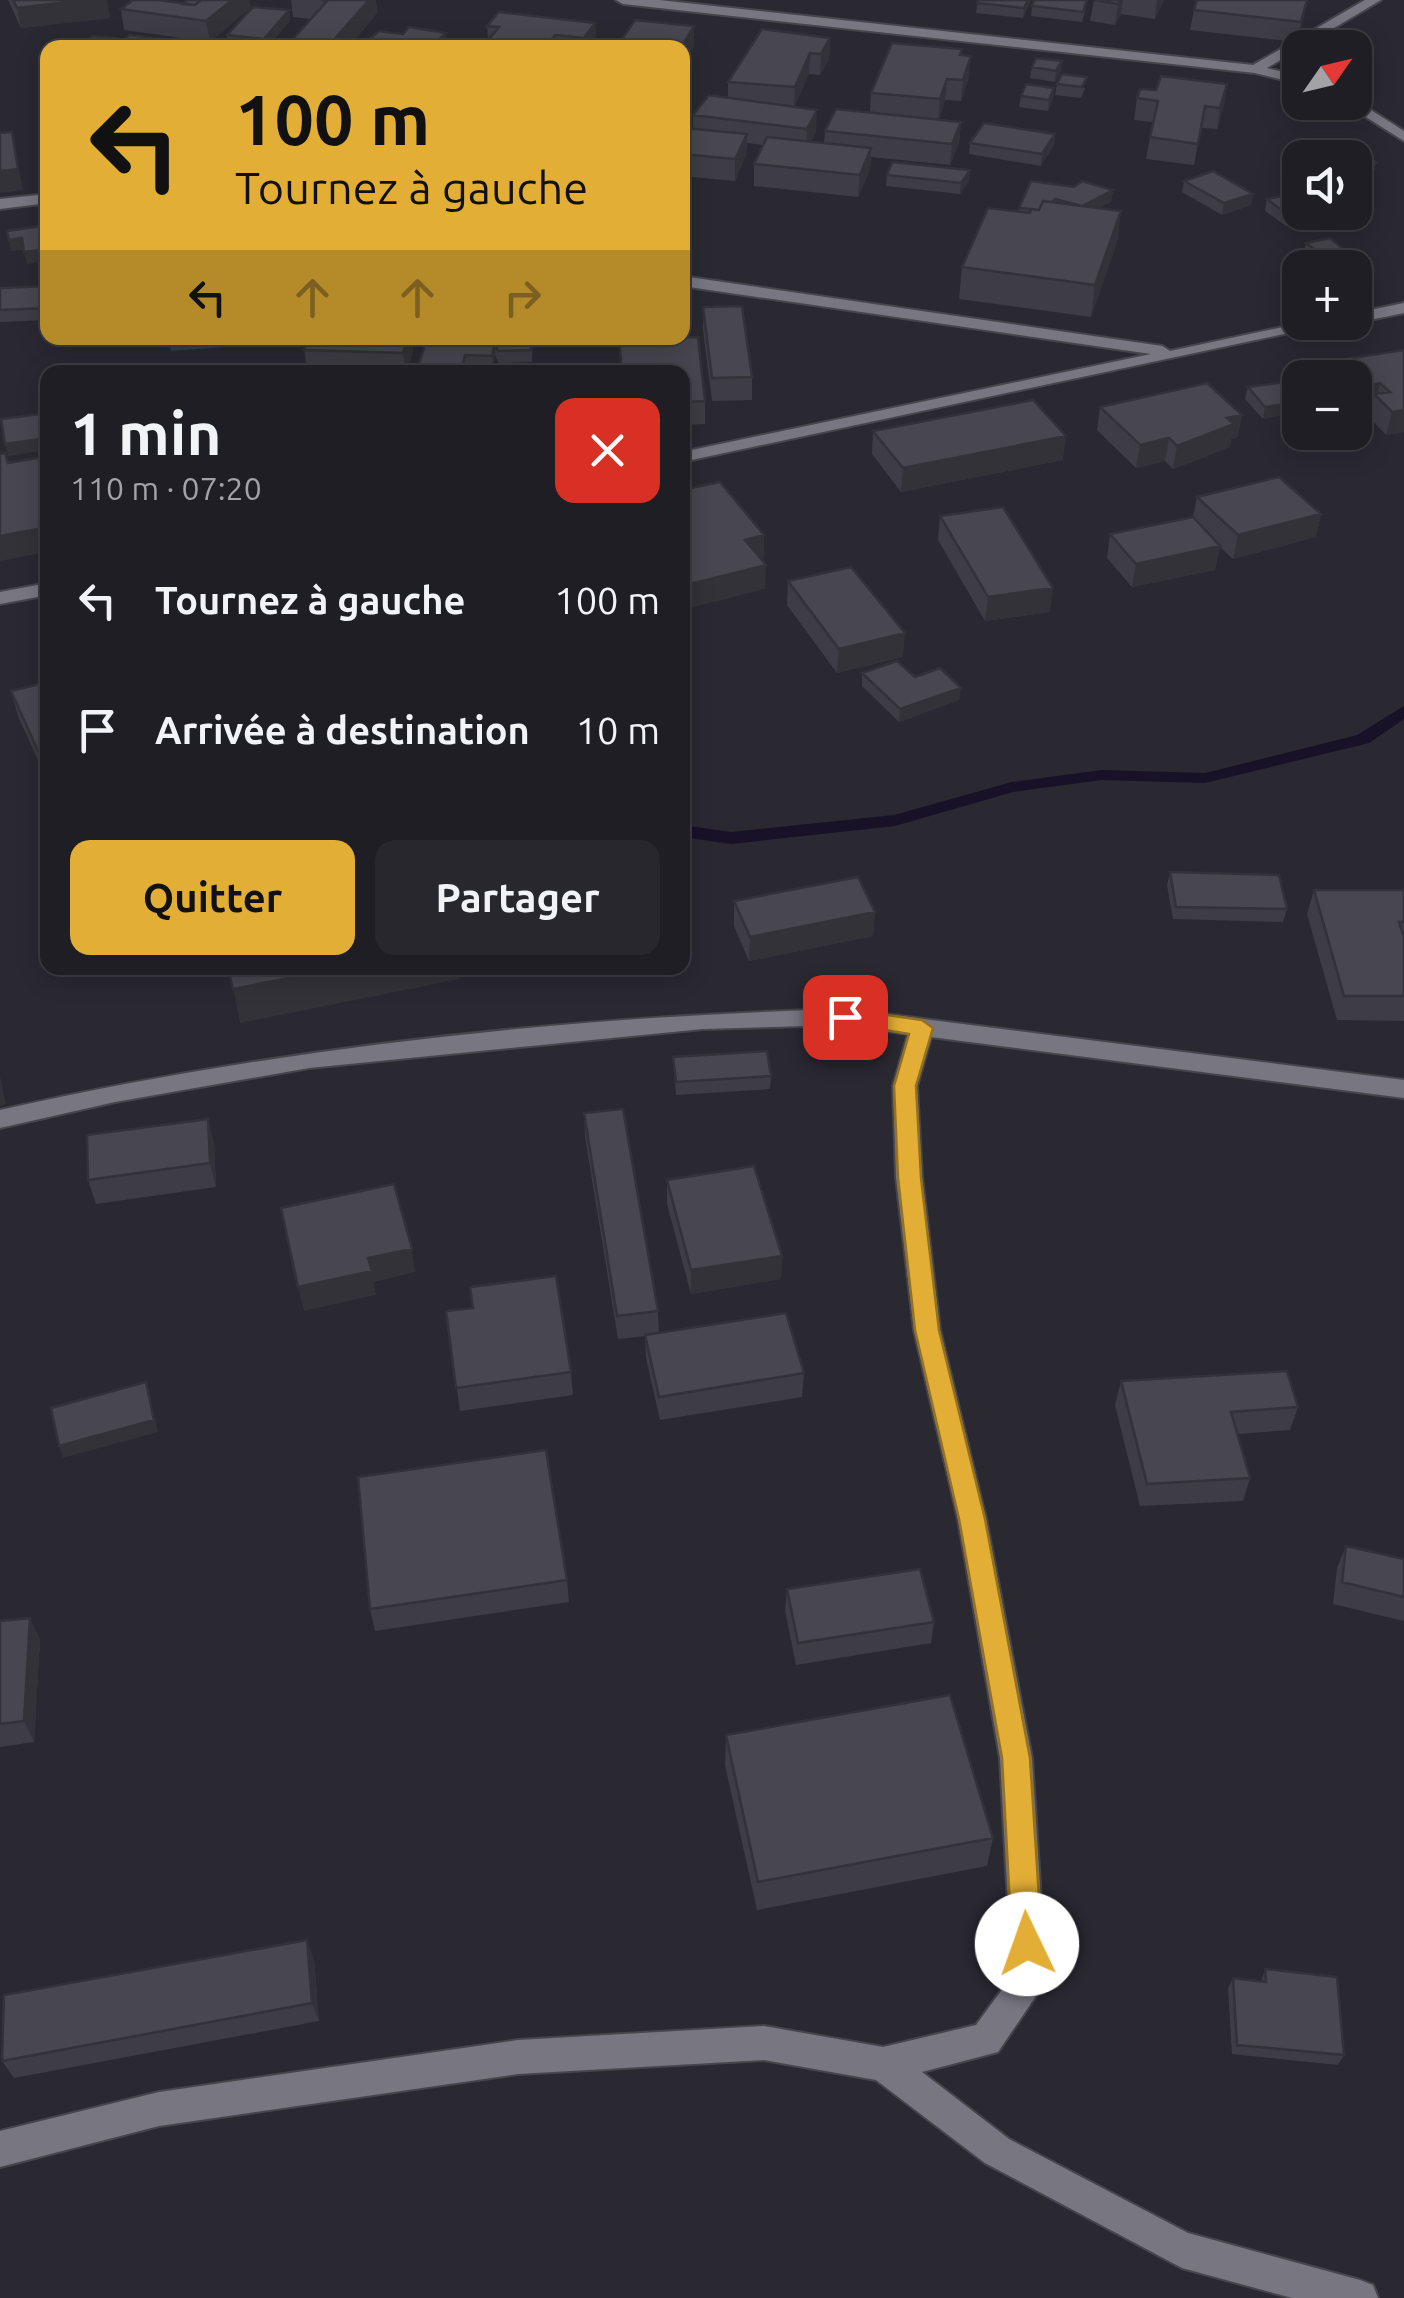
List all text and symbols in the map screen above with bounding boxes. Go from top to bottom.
north arrow [1282,30,1372,120]
map controls [1282,30,1372,450]
icon: left [70,80,200,210]
text: 100 m [235,80,430,158]
button: sound [1282,140,1372,230]
text: Tournez à gauche [235,162,588,213]
button: + [1282,250,1372,340]
icon: left [180,270,235,325]
icon: ahead [285,270,340,325]
icon: ahead [390,270,445,325]
icon: right [495,270,550,325]
button: − [1282,360,1372,450]
button: close [555,398,660,503]
text: 1 min [70,399,222,466]
text: 110 m · 07:20 [70,470,262,506]
icon: left [70,573,125,628]
text: Tournez à gauche [155,579,465,621]
text: 100 m [554,579,660,621]
icon: arrive [70,703,125,758]
text: Arrivée à destination [155,709,530,751]
text: 10 m [576,709,660,751]
button: Quitter [70,840,355,955]
button: Partager [375,840,660,955]
pin [803,975,888,1060]
icon: arrive [818,990,873,1045]
position arrow [975,1892,1079,1996]

